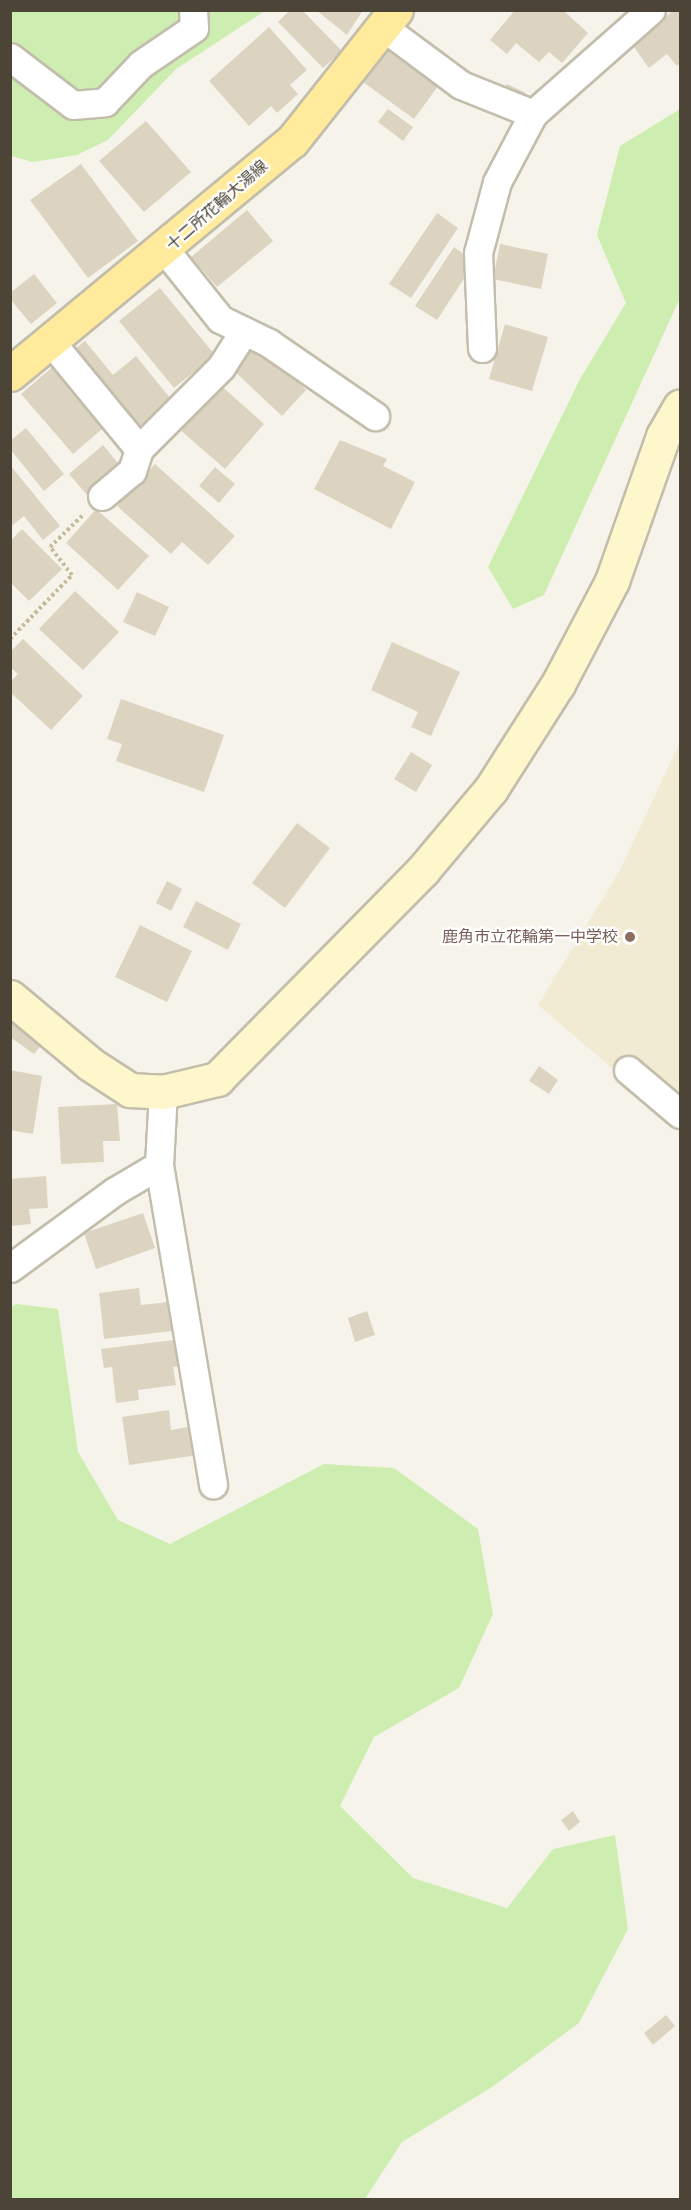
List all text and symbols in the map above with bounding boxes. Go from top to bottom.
street label: 十二所花輪大湯線 [162,157,272,255]
place label: 鹿角市立花輪第一中学校 [442,927,618,947]
marker: 鹿角市立花輪第一中学校 [623,930,637,944]

